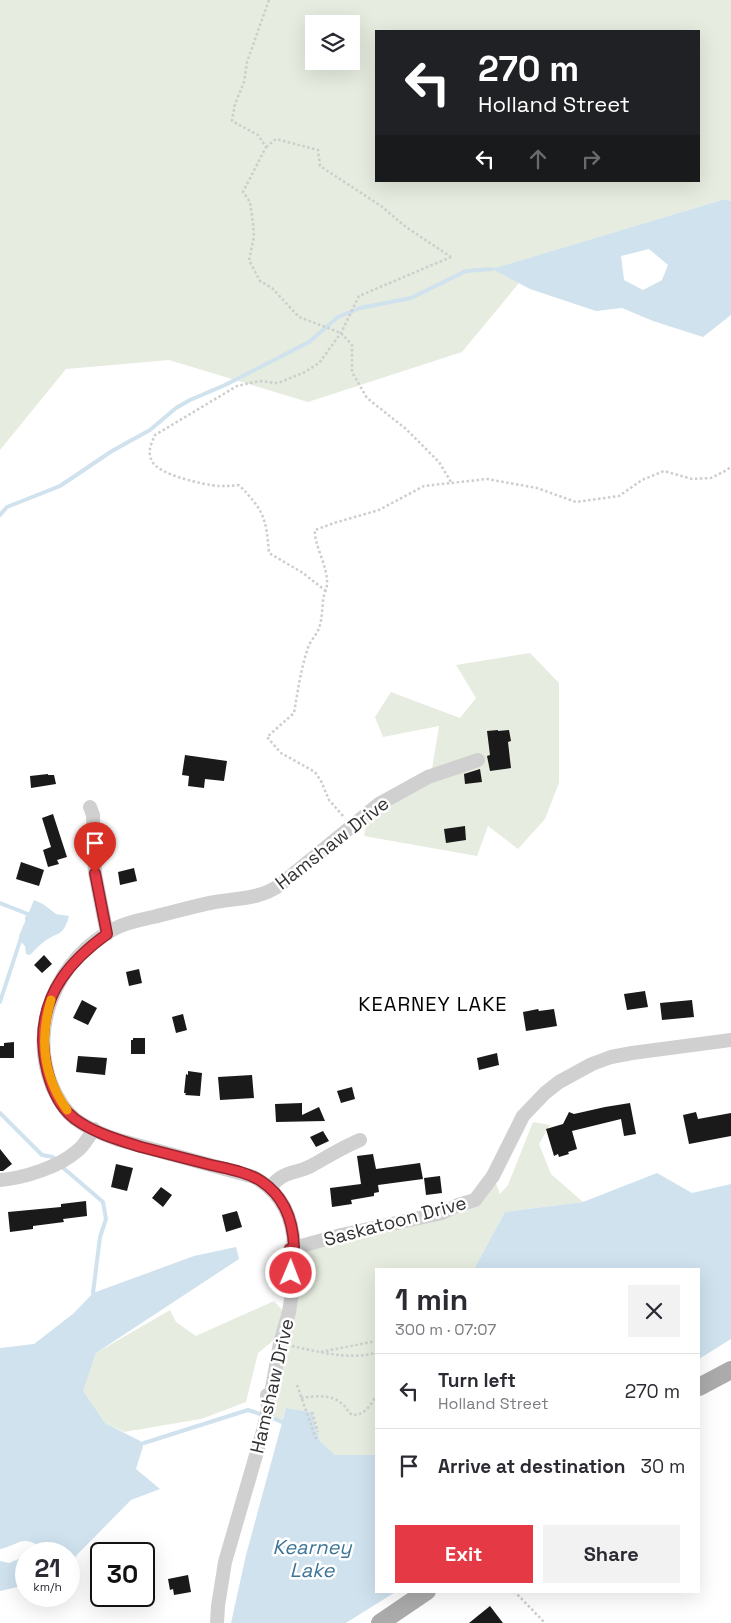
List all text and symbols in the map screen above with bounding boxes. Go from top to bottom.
map controls [305,15,360,70]
button: layers [305,15,360,70]
text: 270 m [478,47,579,91]
icon: left [395,50,460,115]
text: Holland Street [478,90,630,118]
icon: left [471,145,499,173]
icon: ahead [524,145,552,173]
icon: right [577,145,605,173]
street label: Hamshaw Drive [270,791,394,895]
pin [74,822,116,873]
icon: arrive [81,829,109,857]
district label: KEARNEY LAKE [358,991,508,1017]
street label: Saskatoon Drive [321,1190,469,1252]
position arrow [264,1246,316,1298]
text: 1 min [395,1280,468,1319]
button: close [628,1285,680,1337]
street label: Hamshaw Drive [244,1316,300,1456]
text: 300 m · 07:07 [395,1319,496,1340]
text: Turn left [438,1368,516,1393]
icon: left [395,1377,423,1405]
text: 270 m [625,1379,680,1404]
text: Holland Street [438,1393,549,1414]
icon: arrive [395,1452,423,1480]
text: Arrive at destination [438,1454,626,1479]
text: 30 m [641,1454,685,1479]
button: Exit [395,1525,533,1583]
button: Share [543,1525,680,1583]
water label: Kearney Lake [272,1534,353,1583]
speed limit sign: 30 [90,1542,155,1607]
text: 21 [34,1552,61,1584]
text: km/h [33,1579,62,1595]

